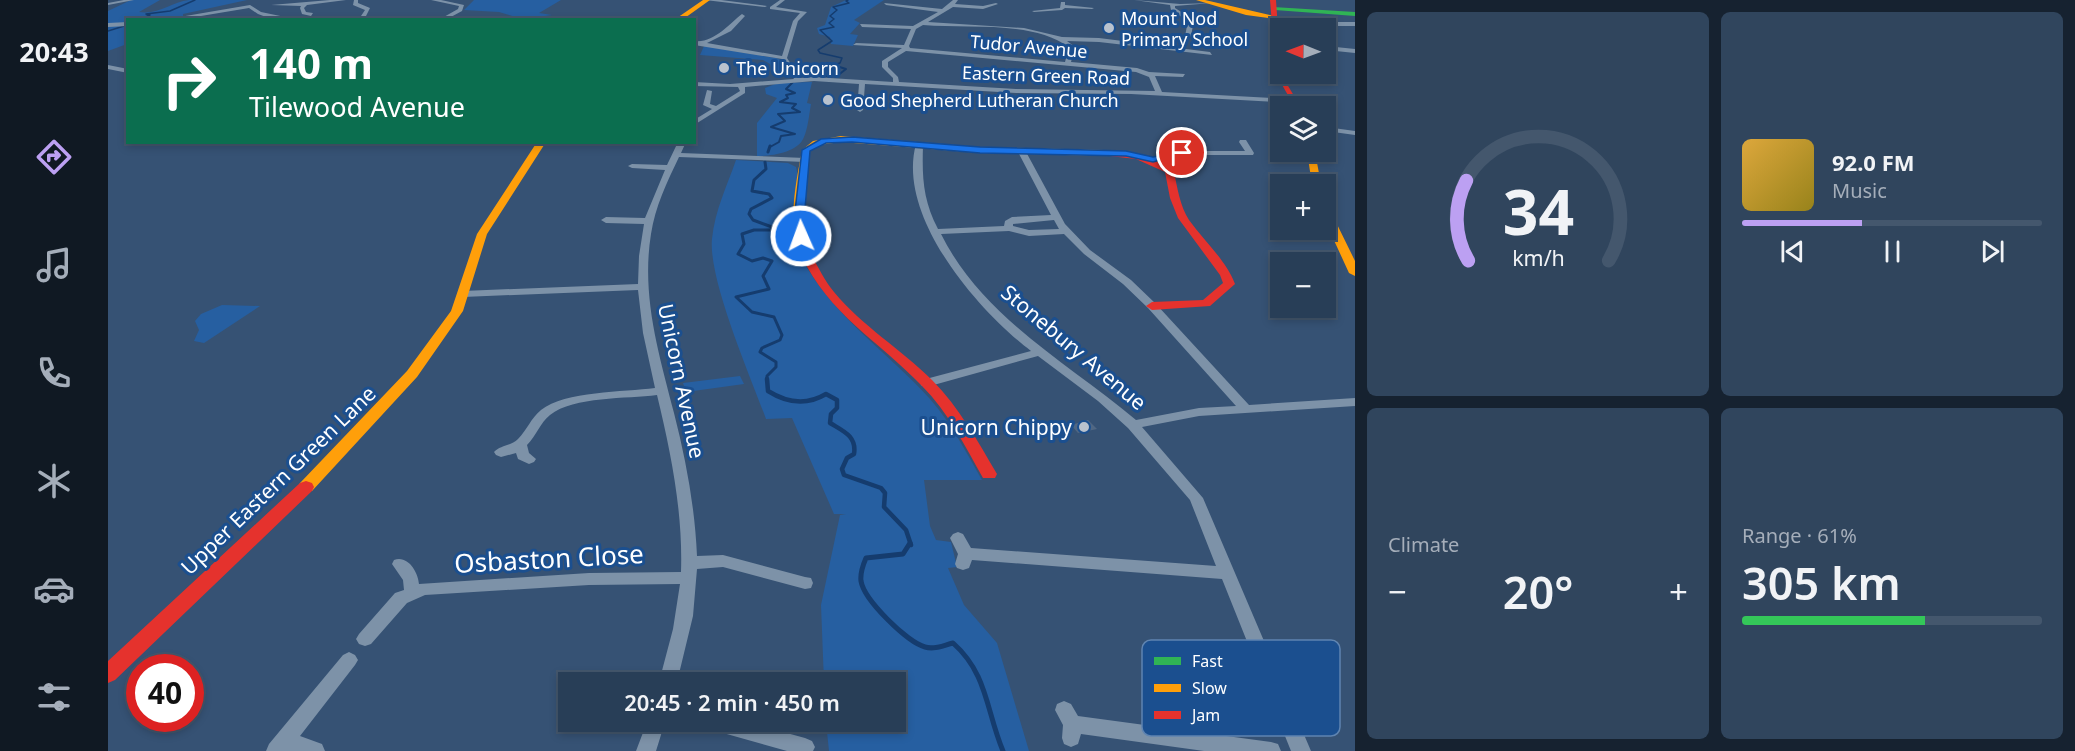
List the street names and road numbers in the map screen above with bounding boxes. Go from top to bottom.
street label: Tudor Avenue [969,29,1089,63]
street label: Eastern Green Road [962,60,1130,90]
street label: Stonebury Avenue [996,278,1152,416]
street label: Unicorn Avenue [652,301,712,461]
street label: Upper Eastern Green Lane [175,379,381,581]
street label: Osbaston Close [453,535,645,581]

